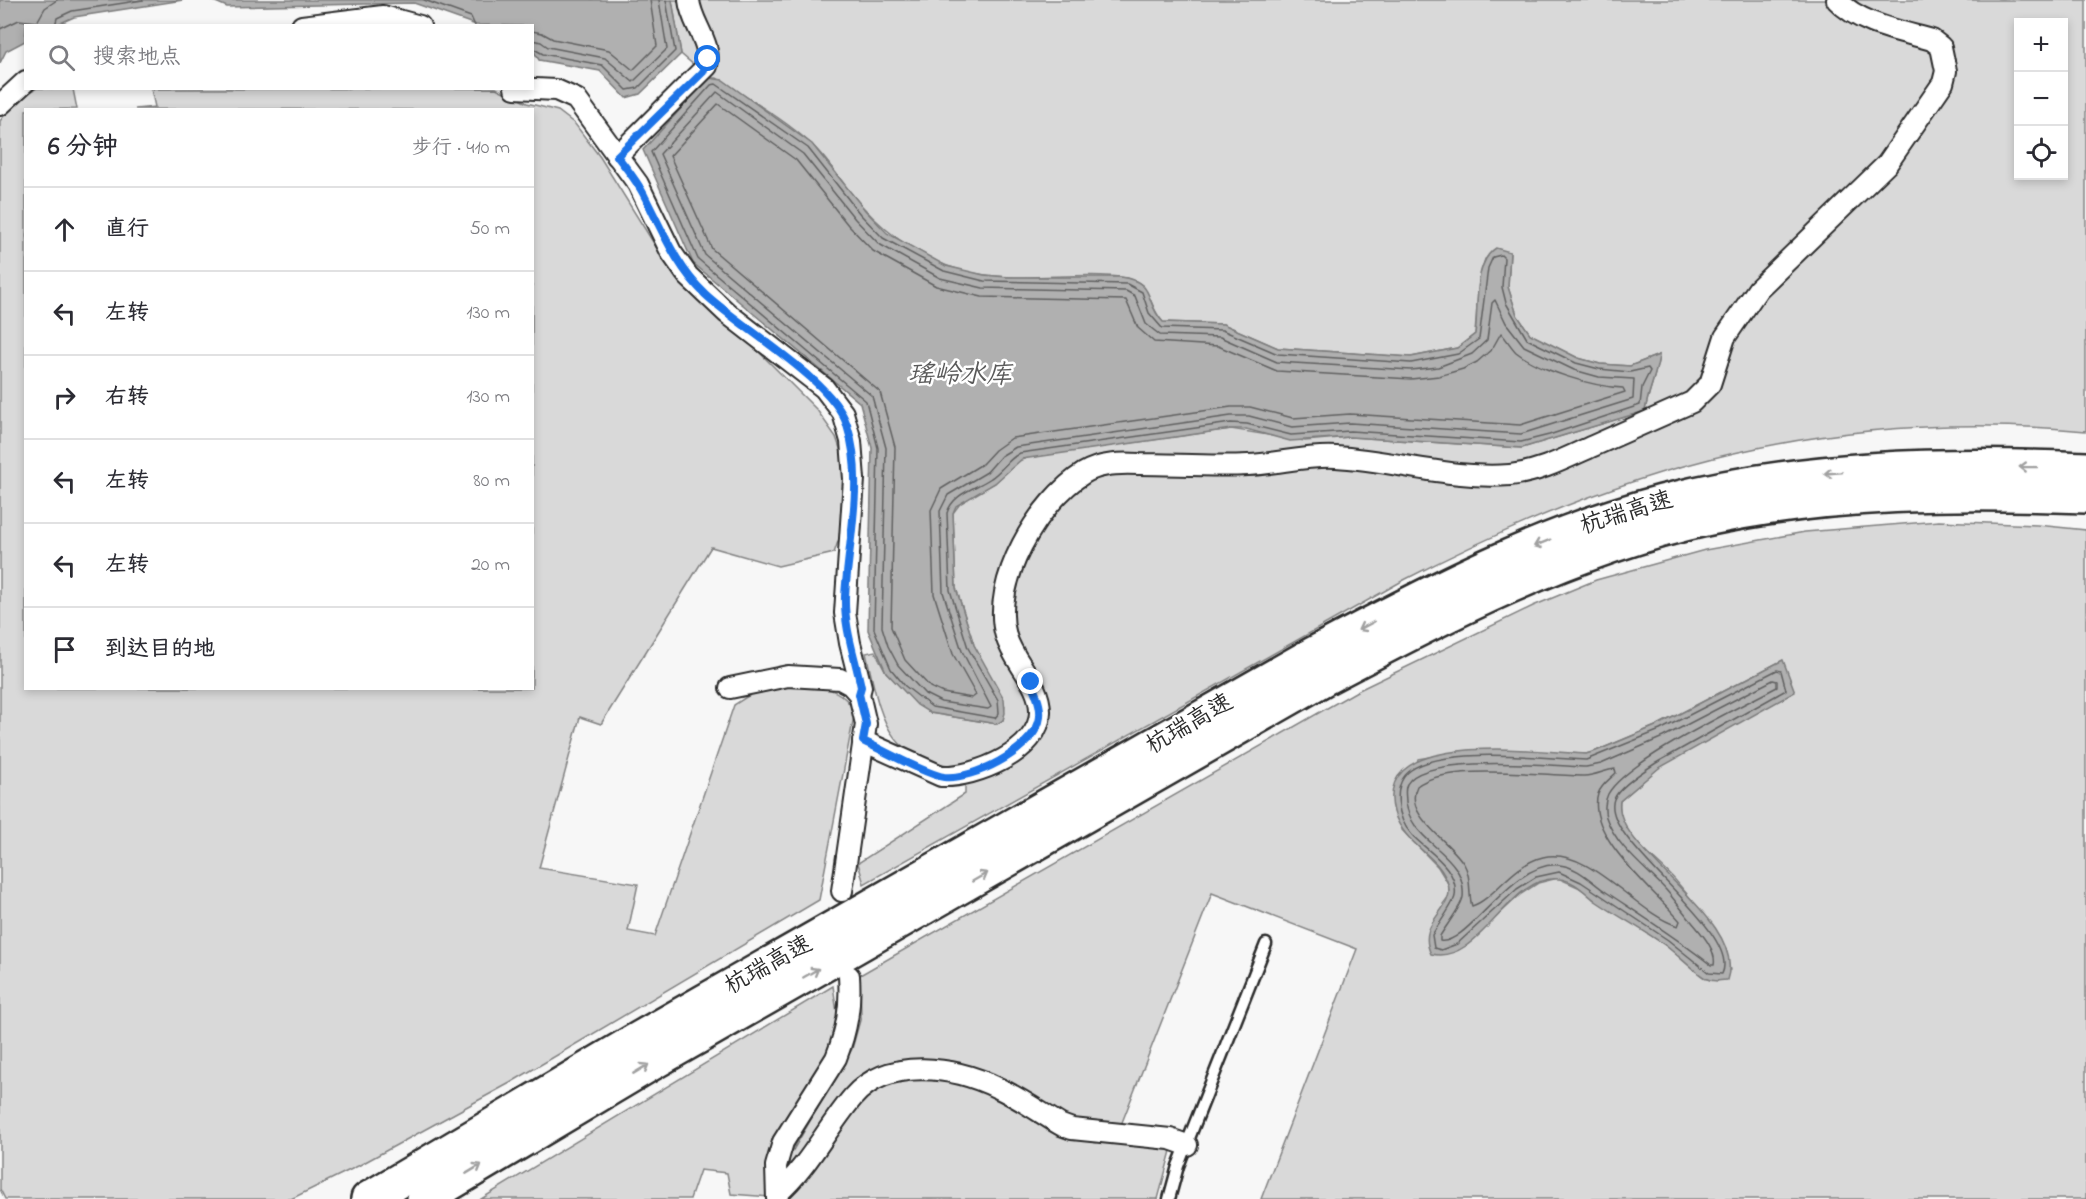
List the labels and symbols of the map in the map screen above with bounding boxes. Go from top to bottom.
route start [694,45,720,71]
water label: 瑶岭水库 [908,357,1014,395]
one-way arrow [2018,461,2038,473]
one-way arrow [1823,467,1843,478]
street label: 杭瑞高速 [1576,483,1678,545]
one-way arrow [1534,538,1552,549]
one-way arrow [1358,620,1375,632]
route end [1017,668,1043,694]
street label: 杭瑞高速 [1140,686,1240,764]
one-way arrow [972,870,989,882]
street label: 杭瑞高速 [719,927,819,1005]
one-way arrow [802,967,819,979]
one-way arrow [632,1063,649,1075]
one-way arrow [465,1163,482,1175]

